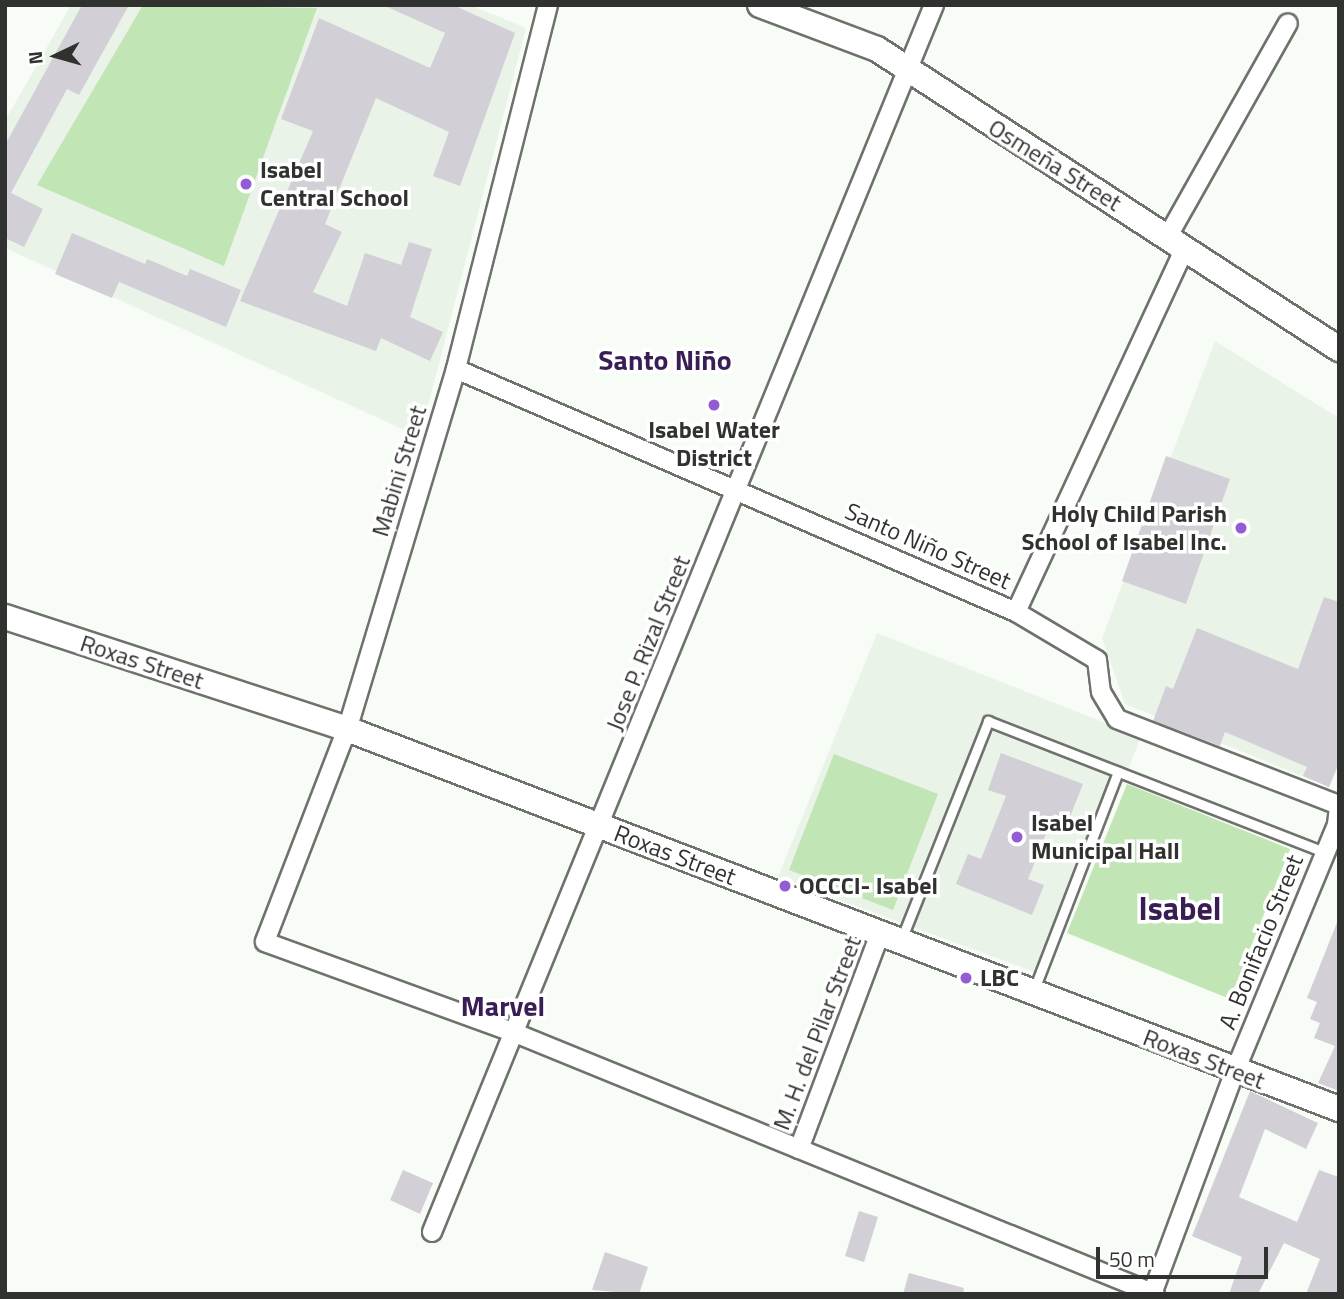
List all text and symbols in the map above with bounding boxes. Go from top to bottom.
north arrow [21,21,91,91]
text: N [20,50,50,66]
street label: Osmeña Street [983,113,1127,217]
place label: Isabel Central School [260,156,409,212]
marker: Isabel Central School [238,176,254,192]
district label: Santo Niño [598,343,732,377]
marker: Isabel Water District [706,397,722,413]
street label: Mabini Street [365,402,433,540]
place label: Isabel Water District [648,416,780,472]
street label: Santo Niño Street [841,497,1015,595]
place label: Holy Child Parish School of Isabel Inc. [1022,500,1227,556]
marker: Holy Child Parish School of Isabel Inc. [1233,520,1249,536]
street label: Jose P. Rizal Street [600,551,696,735]
street label: Roxas Street [77,629,207,695]
place label: Isabel Municipal Hall [1031,809,1180,865]
street label: Roxas Street [610,819,740,891]
marker: Isabel Municipal Hall [1009,829,1025,845]
street label: A. Bonifacio Street [1213,850,1309,1034]
place label: OCCCI- Isabel [799,872,938,900]
marker: OCCCI- Isabel [777,878,793,894]
district label: Isabel [1139,889,1221,927]
street label: M. H. del Pilar Street [767,932,867,1134]
place label: LBC [980,964,1019,992]
marker: LBC [958,970,974,986]
district label: Marvel [461,989,545,1023]
street label: Roxas Street [1139,1023,1269,1095]
scale bar [1099,1232,1270,1276]
text: 50 m [1109,1243,1155,1275]

